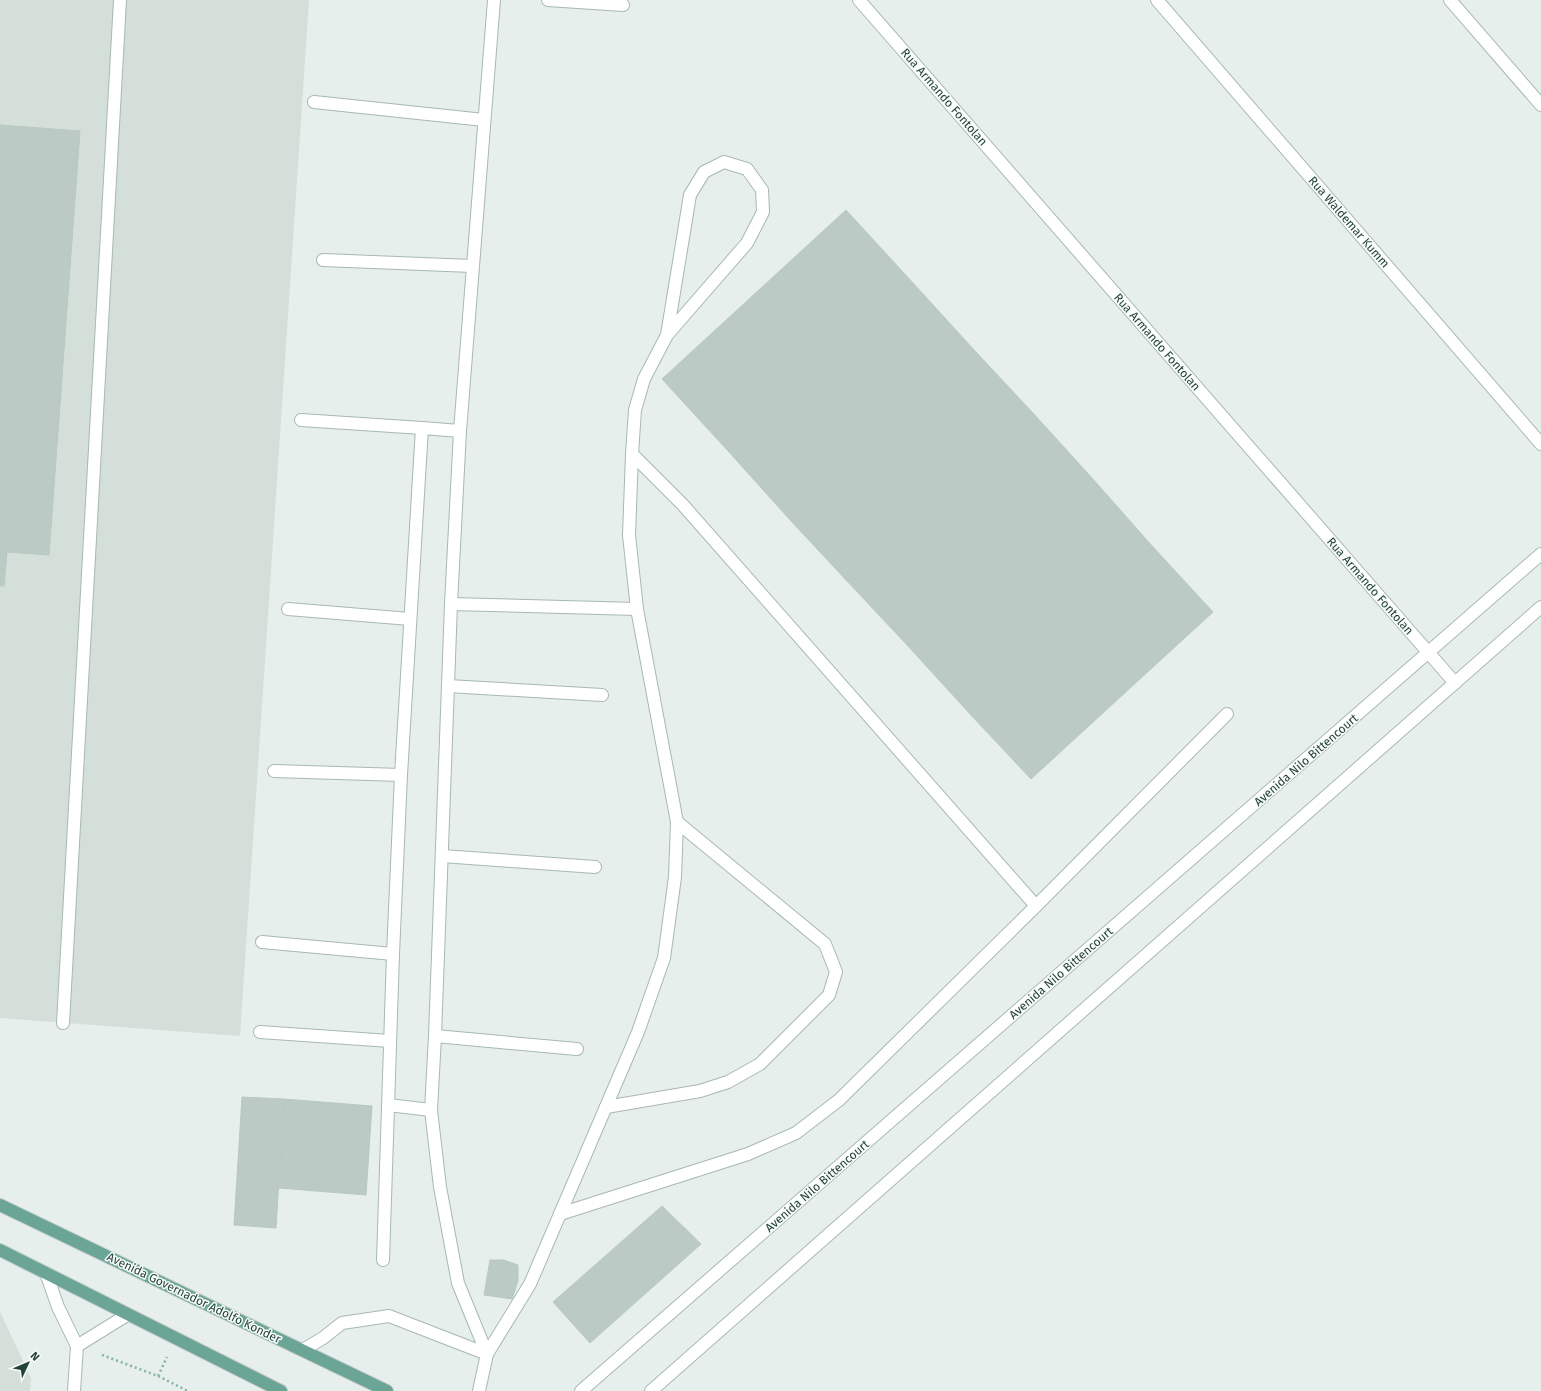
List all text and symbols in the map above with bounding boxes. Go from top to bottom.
street label: Rua Armando Fontolan [898,45,990,149]
street label: Rua Waldemar Kumm [1306,174,1392,270]
street label: Rua Armando Fontolan [1111,290,1203,394]
street label: Rua Armando Fontolan [1324,534,1416,638]
street label: Avenida Nilo Bittencourt [1251,711,1361,809]
street label: Avenida Nilo Bittencourt [1006,924,1116,1022]
street label: Avenida Nilo Bittencourt [762,1137,872,1235]
street label: Avenida Governador Adolfo Konder [105,1250,284,1346]
north arrow [8,1343,48,1383]
text: N [28,1349,42,1364]

